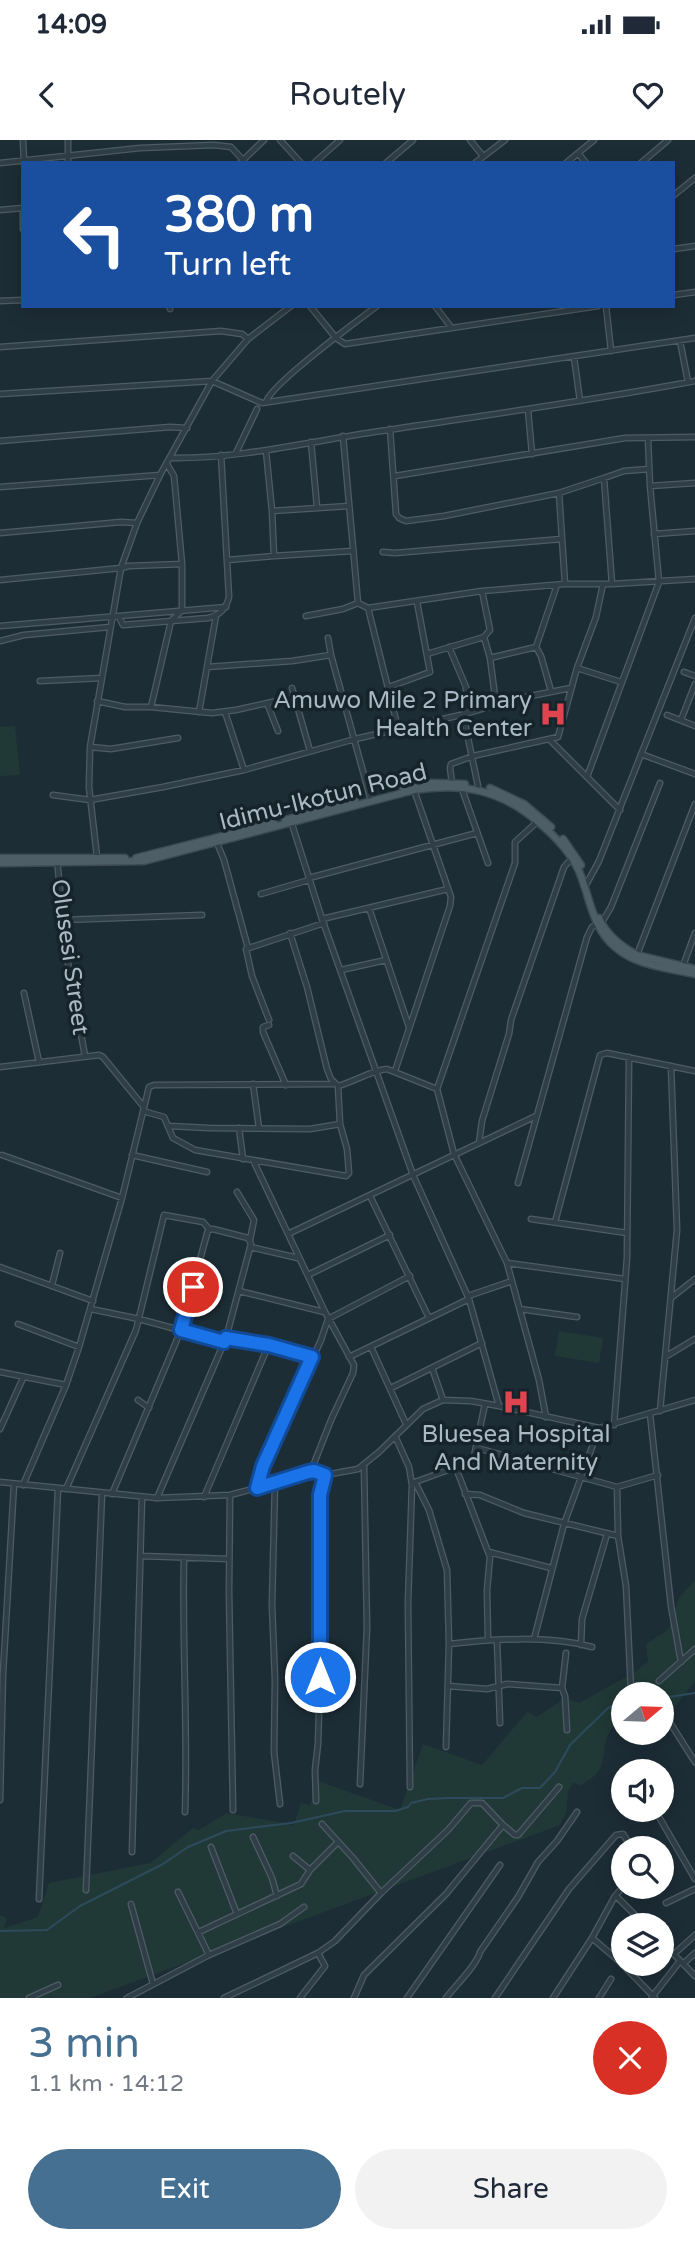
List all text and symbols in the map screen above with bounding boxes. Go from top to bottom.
text: 14:09 [35,9,107,40]
icon: back [28,76,66,114]
text: Routely [289,76,406,114]
icon: heart [629,76,667,114]
text: 380 m [164,186,314,245]
icon: left [49,189,140,280]
text: Turn left [164,246,291,284]
place label: Amuwo Mile 2 Primary Health Center [273,686,533,743]
hospital icon: Amuwo Mile 2 Primary Health Center [538,699,568,729]
street label: Idimu-Ikotun Road [216,757,430,837]
street label: Olusesi Street [45,877,95,1037]
pin [163,1257,223,1317]
icon: arrive [174,1268,212,1306]
hospital icon: Bluesea Hospital And Maternity [501,1387,531,1417]
place label: Bluesea Hospital And Maternity [421,1420,611,1477]
position arrow [283,1640,357,1714]
north arrow [611,1682,674,1745]
map controls [611,1682,674,1976]
button: sound [611,1759,674,1822]
button: search [611,1836,674,1899]
button: layers [611,1913,674,1976]
text: 3 min [28,2018,140,2069]
button: close [593,2021,667,2095]
text: 1.1 km · 14:12 [28,2070,184,2098]
button: Exit [28,2149,341,2229]
button: Share [355,2149,667,2229]

